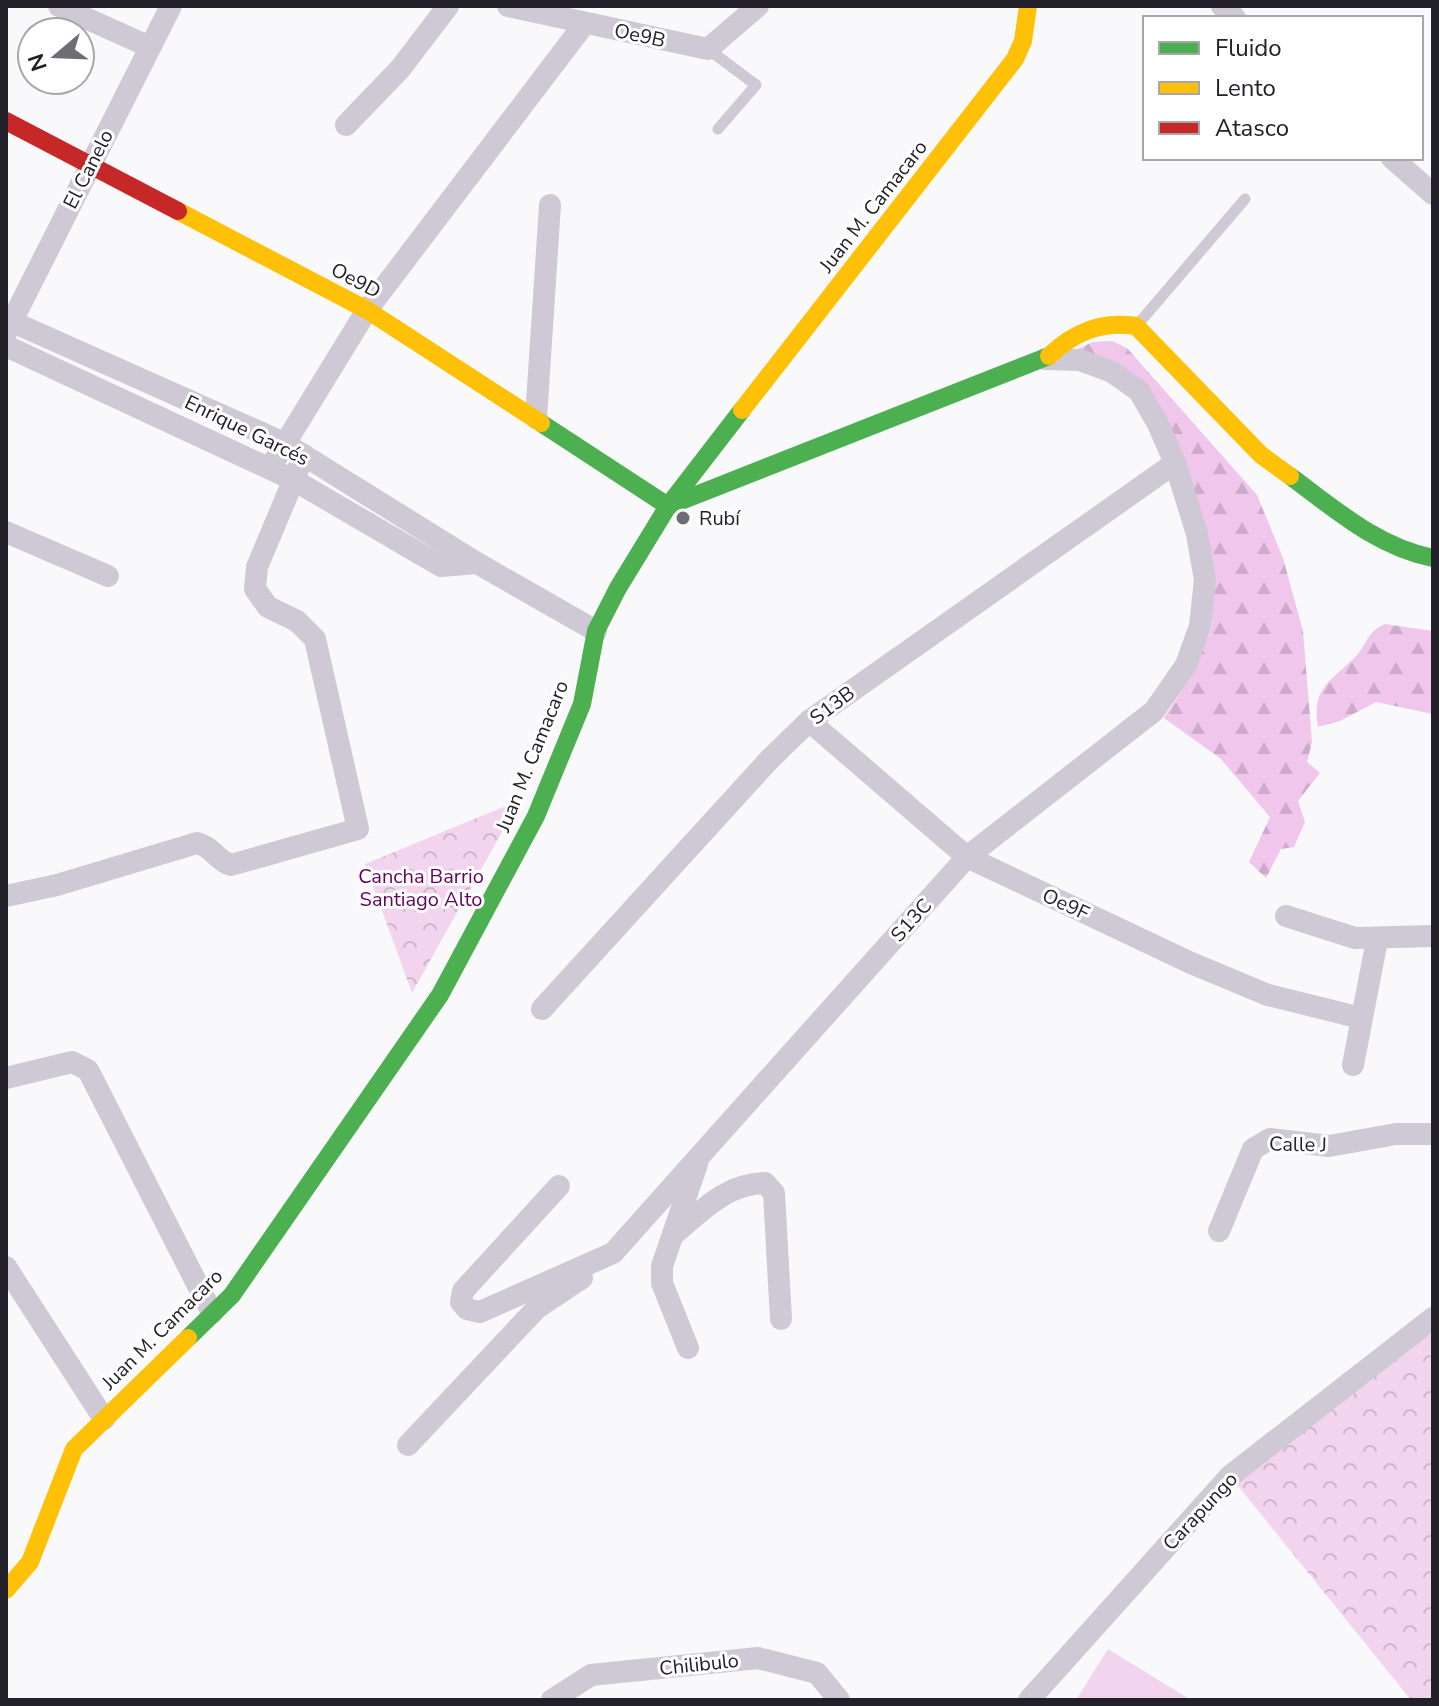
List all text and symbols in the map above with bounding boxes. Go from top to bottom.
north arrow [16,16,96,96]
legend [1143,16,1423,160]
street label: Oe9B [612,17,668,54]
text: Fluido [1215,32,1282,64]
text: N [21,50,55,75]
text: Lento [1215,72,1276,104]
text: Atasco [1215,112,1289,144]
street label: El Canelo [57,125,120,213]
street label: Juan M. Camacaro [813,135,934,279]
street label: Oe9D [326,256,385,305]
street label: Enrique Garcés [180,389,313,472]
place label: Rubí [699,505,741,532]
marker: Rubí [674,509,692,527]
street label: Juan M. Camacaro [489,676,575,837]
street label: S13B [804,680,860,731]
park label: Cancha Barrio Santiago Alto [358,863,484,913]
street label: Oe9F [1038,882,1094,927]
street label: S13C [885,893,938,948]
street label: Calle J [1269,1130,1327,1159]
street label: Juan M. Camacaro [95,1263,229,1397]
street label: Carapungo [1157,1466,1244,1557]
street label: Chilibulo [658,1647,740,1682]

